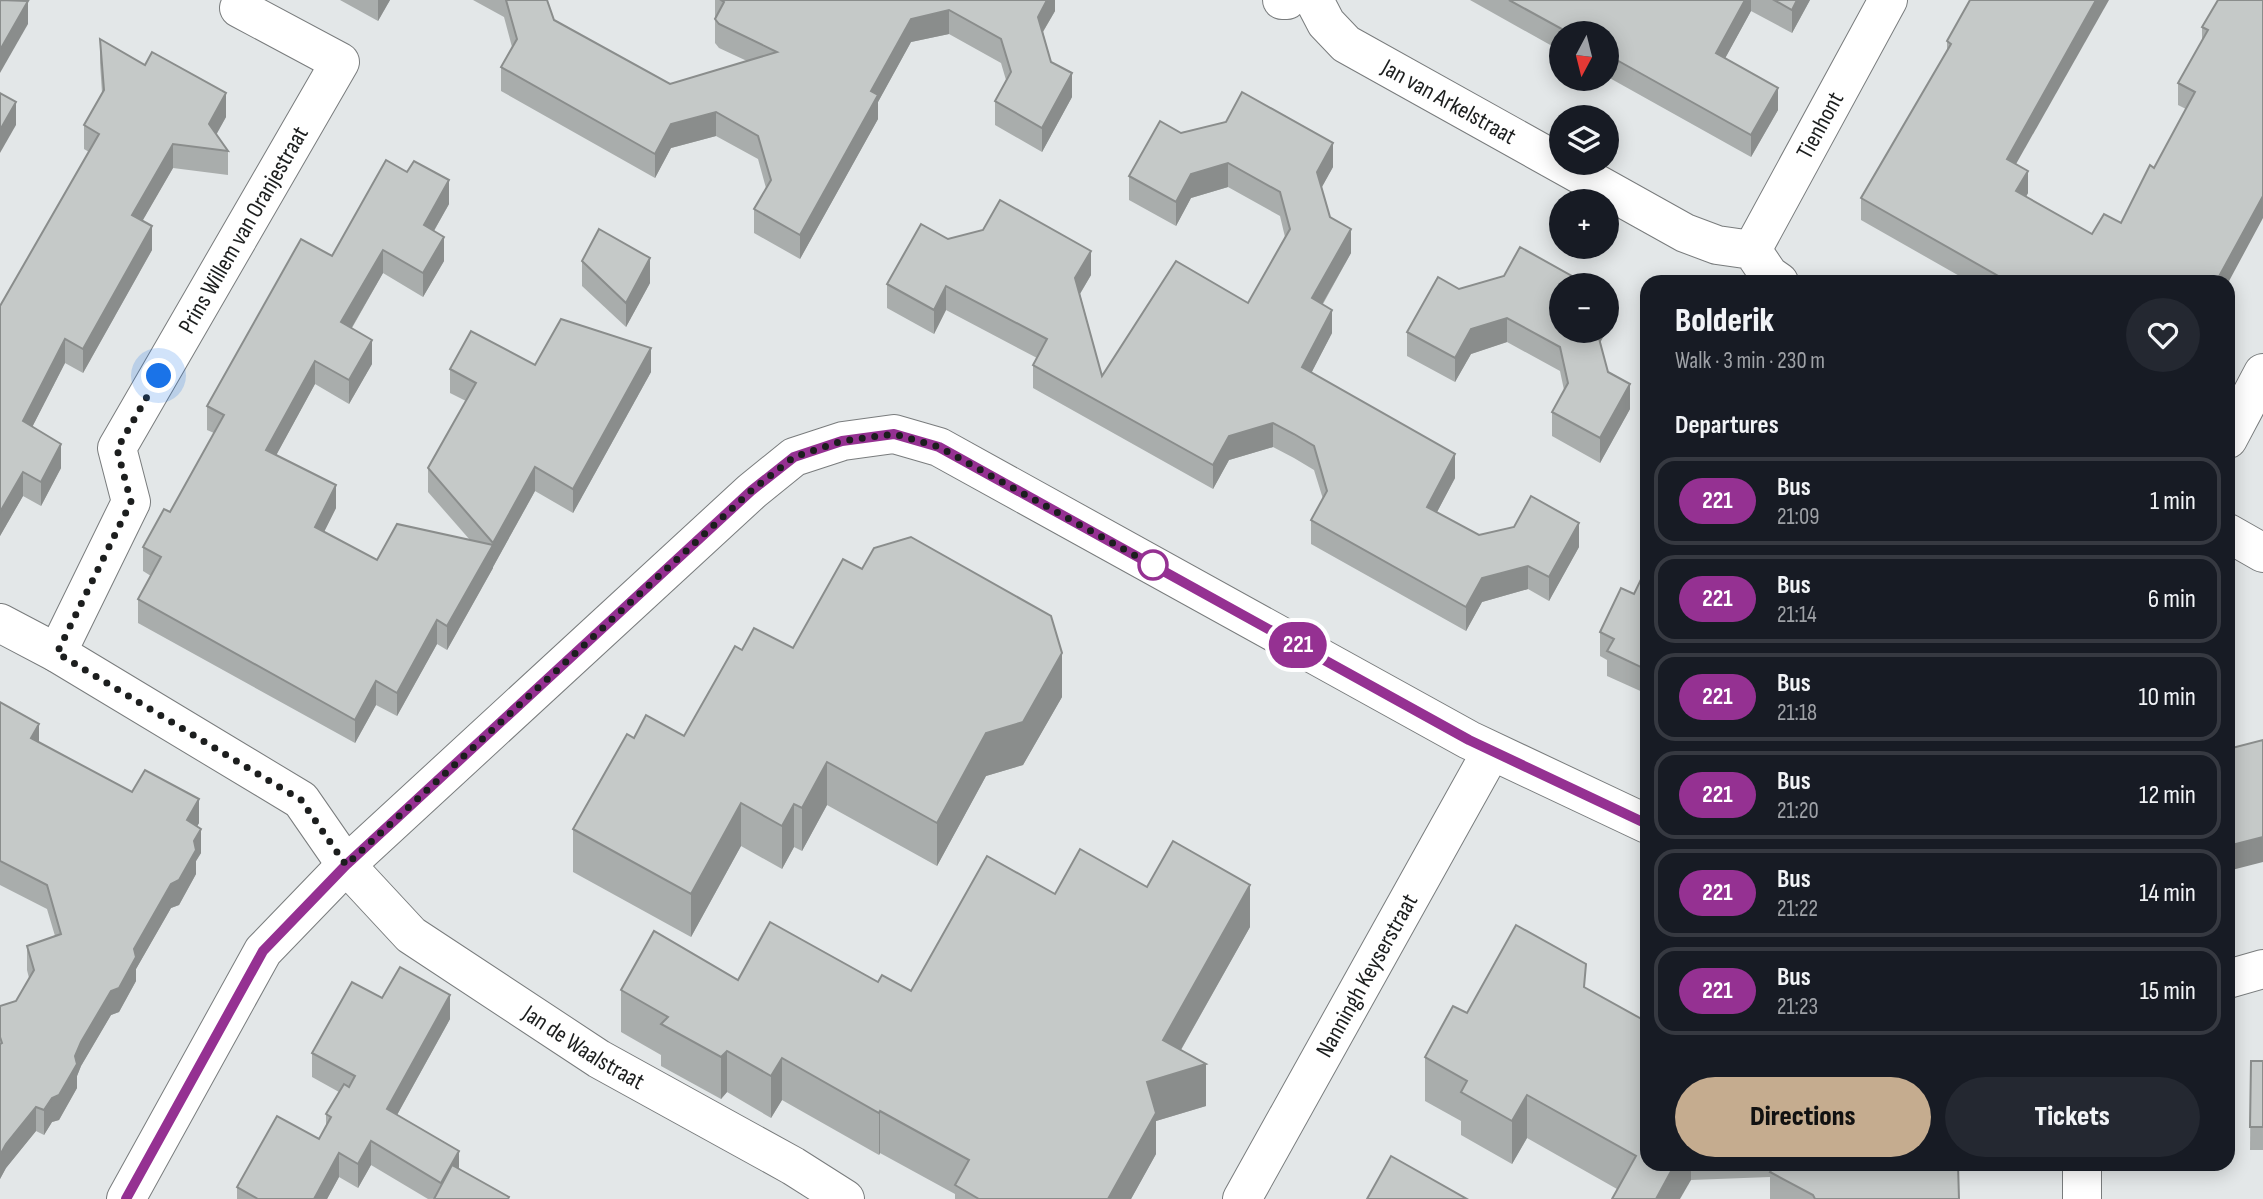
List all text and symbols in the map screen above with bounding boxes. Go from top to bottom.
north arrow [1549,21,1619,91]
map controls [1549,21,1619,343]
street label: Jan van Arkelstraat [1376,52,1521,151]
street label: Tienhont [1790,87,1850,164]
button: layers [1549,105,1619,175]
street label: Prins Willem van Oranjestraat [172,121,315,339]
button: + [1549,189,1619,259]
button: − [1549,273,1619,343]
button: heart [2126,298,2200,372]
text: Bolderik [1675,301,1774,341]
text: Walk · 3 min · 230 m [1675,347,1825,375]
your location [141,358,176,393]
text: Departures [1675,410,1779,441]
text: Bus [1777,472,1811,503]
text: 221 [1702,486,1733,515]
text: 1 min [2150,486,2196,517]
text: 21:09 [1777,503,1819,531]
unlabelled marker [1138,550,1168,580]
text: Bus [1777,570,1811,601]
text: 221 [1702,584,1733,613]
text: 6 min [2148,584,2196,615]
text: 21:14 [1777,601,1817,629]
line badge: 221 [1258,622,1338,668]
text: 221 [1283,630,1313,659]
text: Bus [1777,668,1811,699]
text: 221 [1702,682,1733,711]
text: 10 min [2139,682,2196,713]
text: 21:18 [1777,699,1817,727]
text: Bus [1777,766,1811,797]
text: 221 [1702,780,1733,809]
text: 12 min [2139,780,2196,811]
text: 21:20 [1777,797,1819,825]
text: Bus [1777,864,1811,895]
text: 221 [1702,878,1733,907]
text: 14 min [2139,878,2196,909]
street label: Nanningh Keyserstraat [1310,889,1424,1063]
text: 21:22 [1777,895,1818,923]
text: Bus [1777,962,1811,993]
text: 221 [1702,976,1733,1005]
text: 15 min [2140,976,2196,1007]
text: 21:23 [1777,993,1818,1021]
street label: Jan de Waalstraat [516,998,650,1096]
button: Directions [1675,1077,1931,1157]
button: Tickets [1945,1077,2200,1157]

